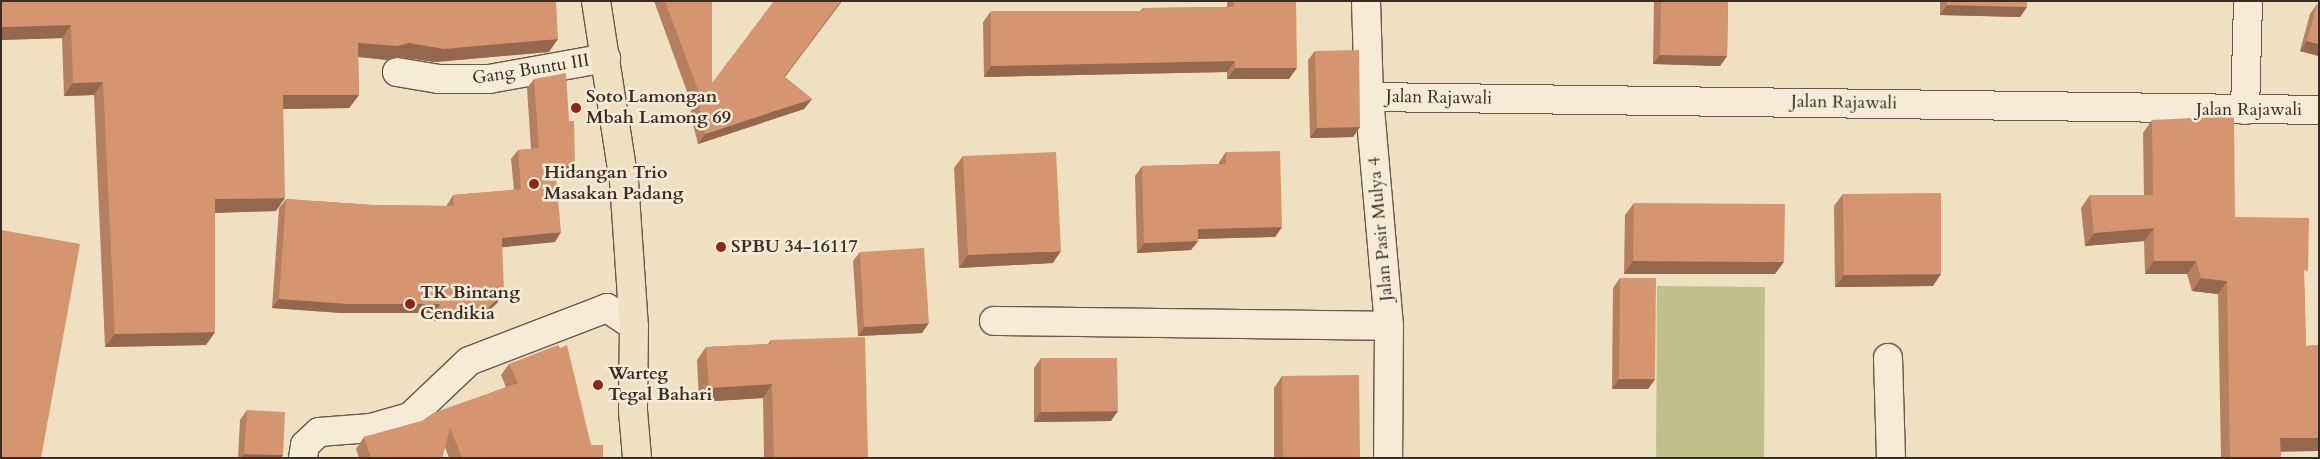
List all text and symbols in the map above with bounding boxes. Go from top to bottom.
street label: Gang Buntu III [471,50,591,90]
street label: Jalan Rajawali [1386,86,1492,110]
place label: Soto Lamongan Mbah Lamong 69 [586,87,731,130]
street label: Jalan Rajawali [1791,91,1897,115]
street label: Jalan Rajawali [2196,99,2302,121]
marker: Soto Lamongan Mbah Lamong 69 [570,102,582,114]
street label: Jalan Pasir Mulya 4 [1364,156,1398,302]
place label: Hidangan Trio Masakan Padang [544,163,684,205]
marker: Hidangan Trio Masakan Padang [528,178,540,190]
place label: SPBU 34-16117 [731,236,858,258]
marker: SPBU 34-16117 [715,241,727,253]
place label: TK Bintang Cendikia [420,283,520,326]
marker: TK Bintang Cendikia [404,298,416,310]
place label: Warteg Tegal Bahari [608,364,712,406]
marker: Warteg Tegal Bahari [592,379,604,391]

